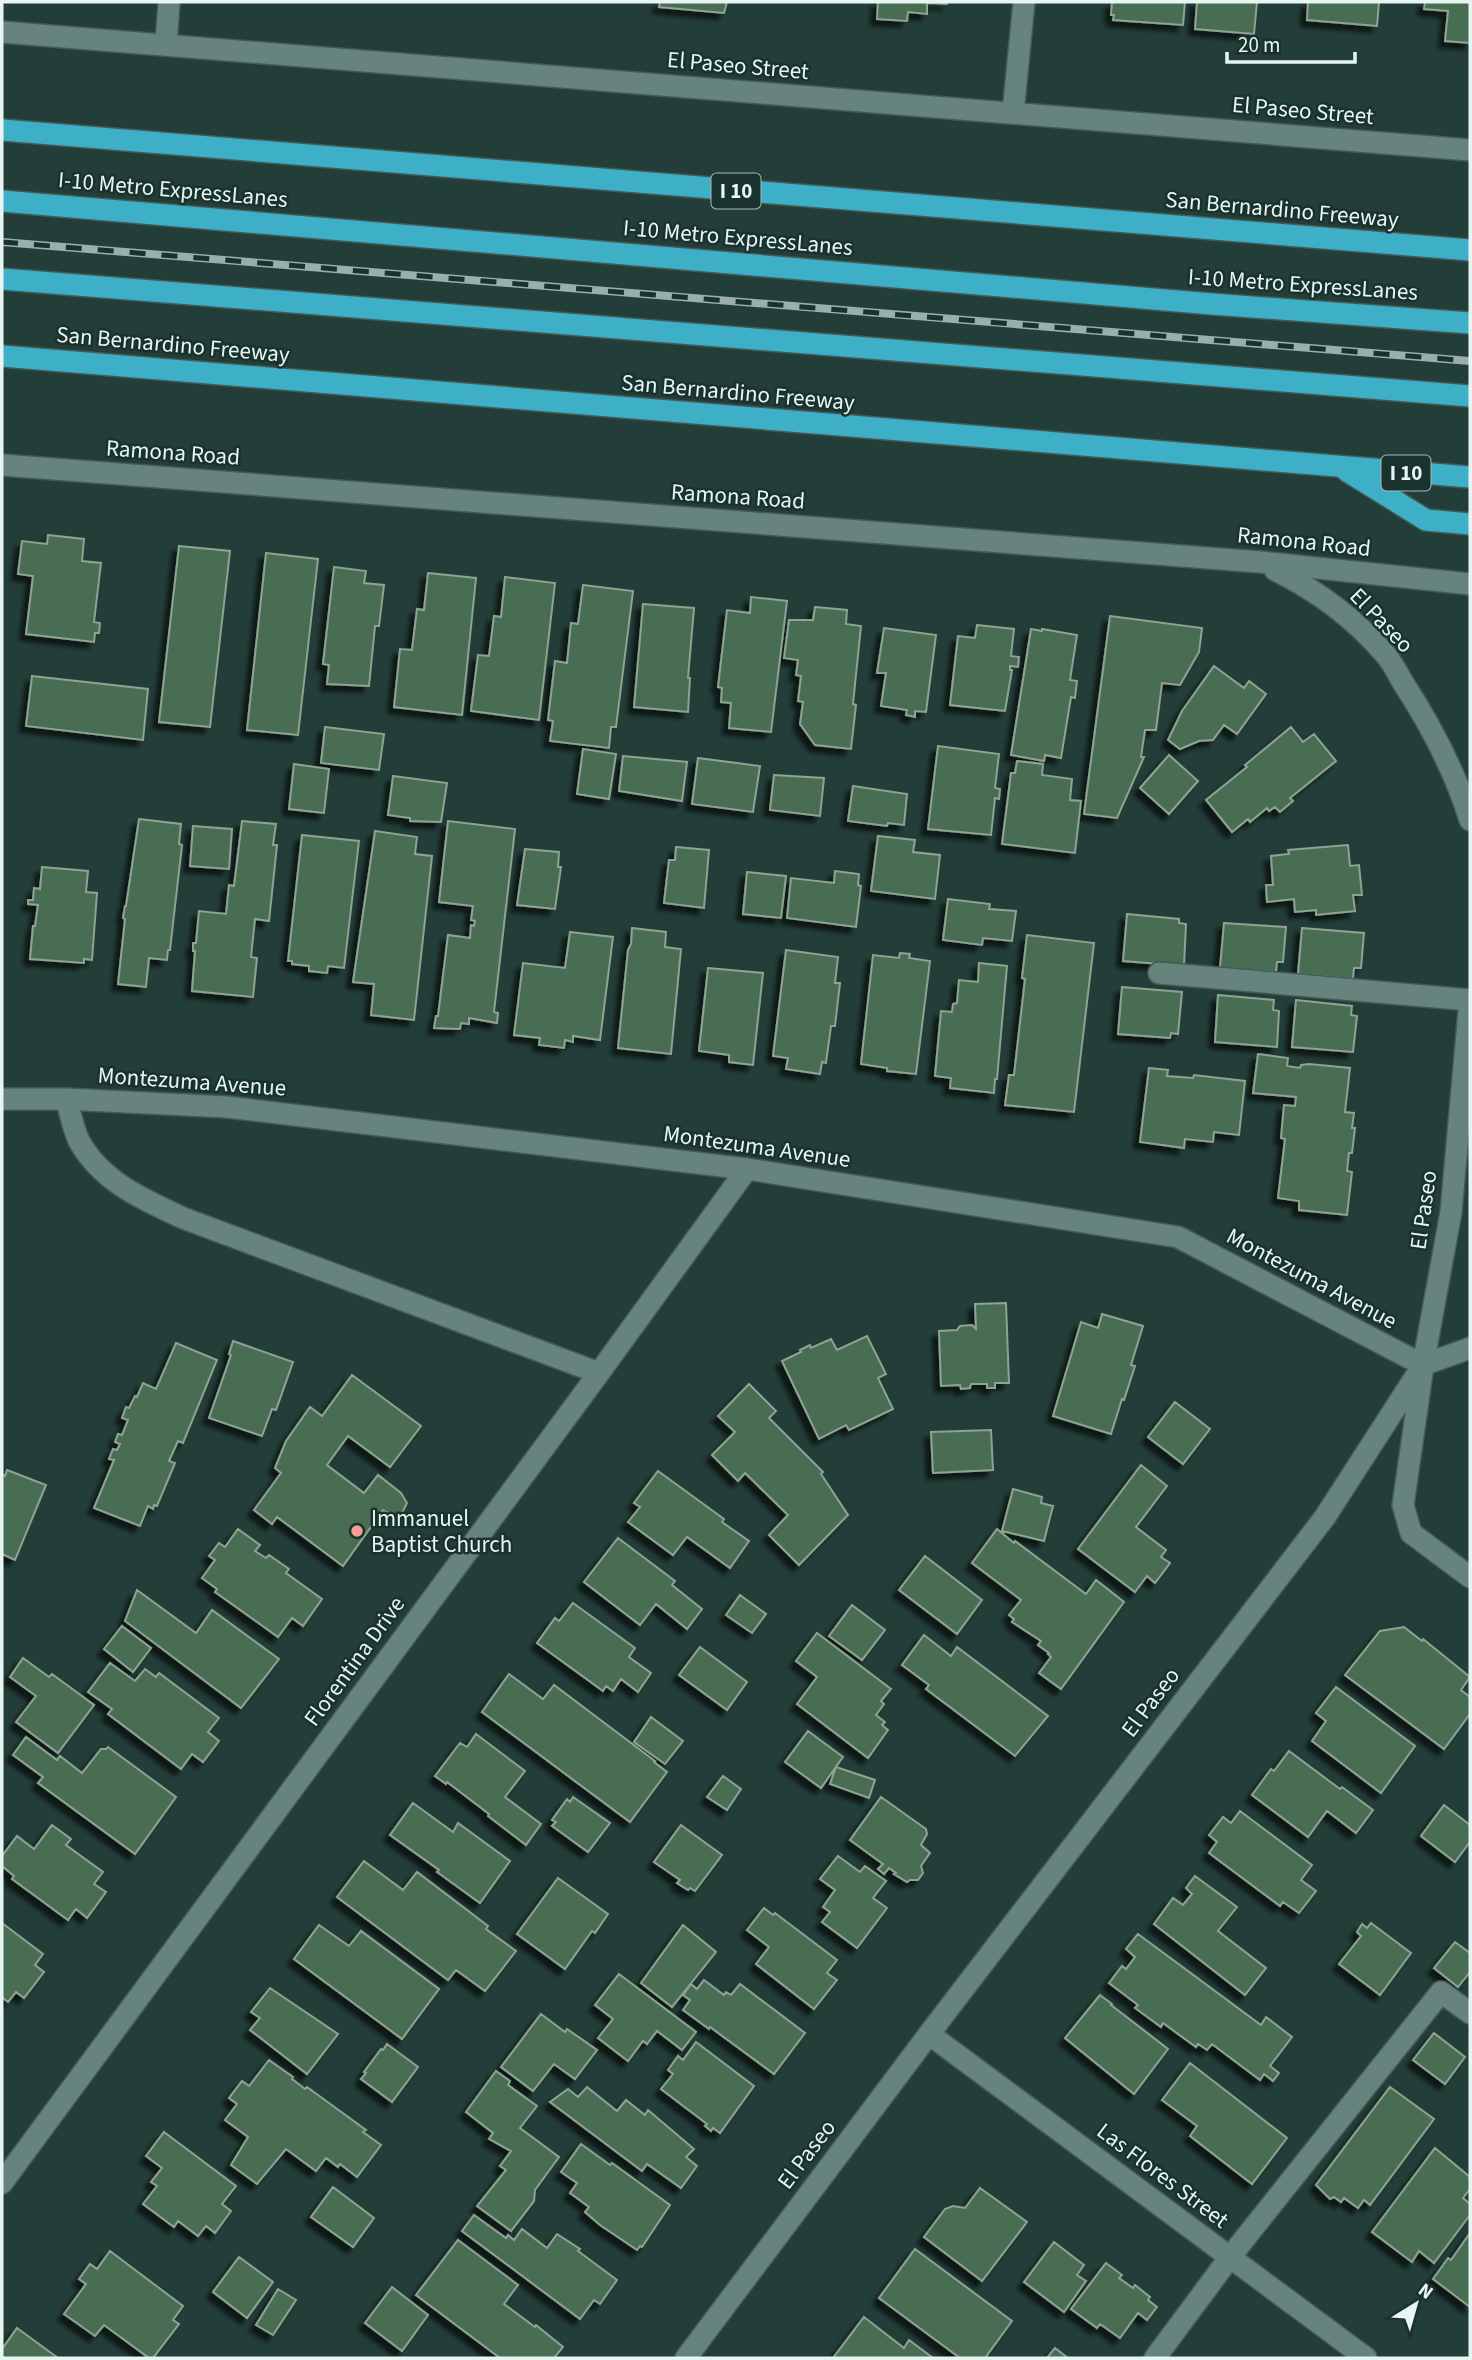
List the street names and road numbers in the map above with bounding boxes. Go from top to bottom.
street label: El Paseo Street [666,43,810,88]
street label: El Paseo Street [1231,88,1375,133]
street label: I-10 Metro ExpressLanes [57,163,289,216]
road number: I 10 [712,174,760,208]
street label: San Bernardino Freeway [1164,183,1400,236]
street label: I-10 Metro ExpressLanes [622,211,854,264]
street label: I-10 Metro ExpressLanes [1187,260,1419,309]
street label: San Bernardino Freeway [55,318,291,371]
street label: San Bernardino Freeway [620,366,856,419]
street label: Ramona Road [105,431,241,474]
road number: I 10 [1382,456,1430,490]
street label: Ramona Road [670,475,806,518]
street label: Ramona Road [1235,518,1372,565]
street label: El Paseo [1342,580,1421,660]
street label: Montezuma Avenue [97,1058,287,1105]
street label: Montezuma Avenue [661,1117,853,1176]
street label: El Paseo [1402,1168,1445,1252]
street label: Montezuma Avenue [1221,1220,1403,1337]
street label: Florentina Drive [296,1590,413,1733]
street label: El Paseo [1113,1661,1188,1744]
street label: El Paseo [769,2113,844,2196]
street label: Las Flores Street [1090,2115,1236,2236]

